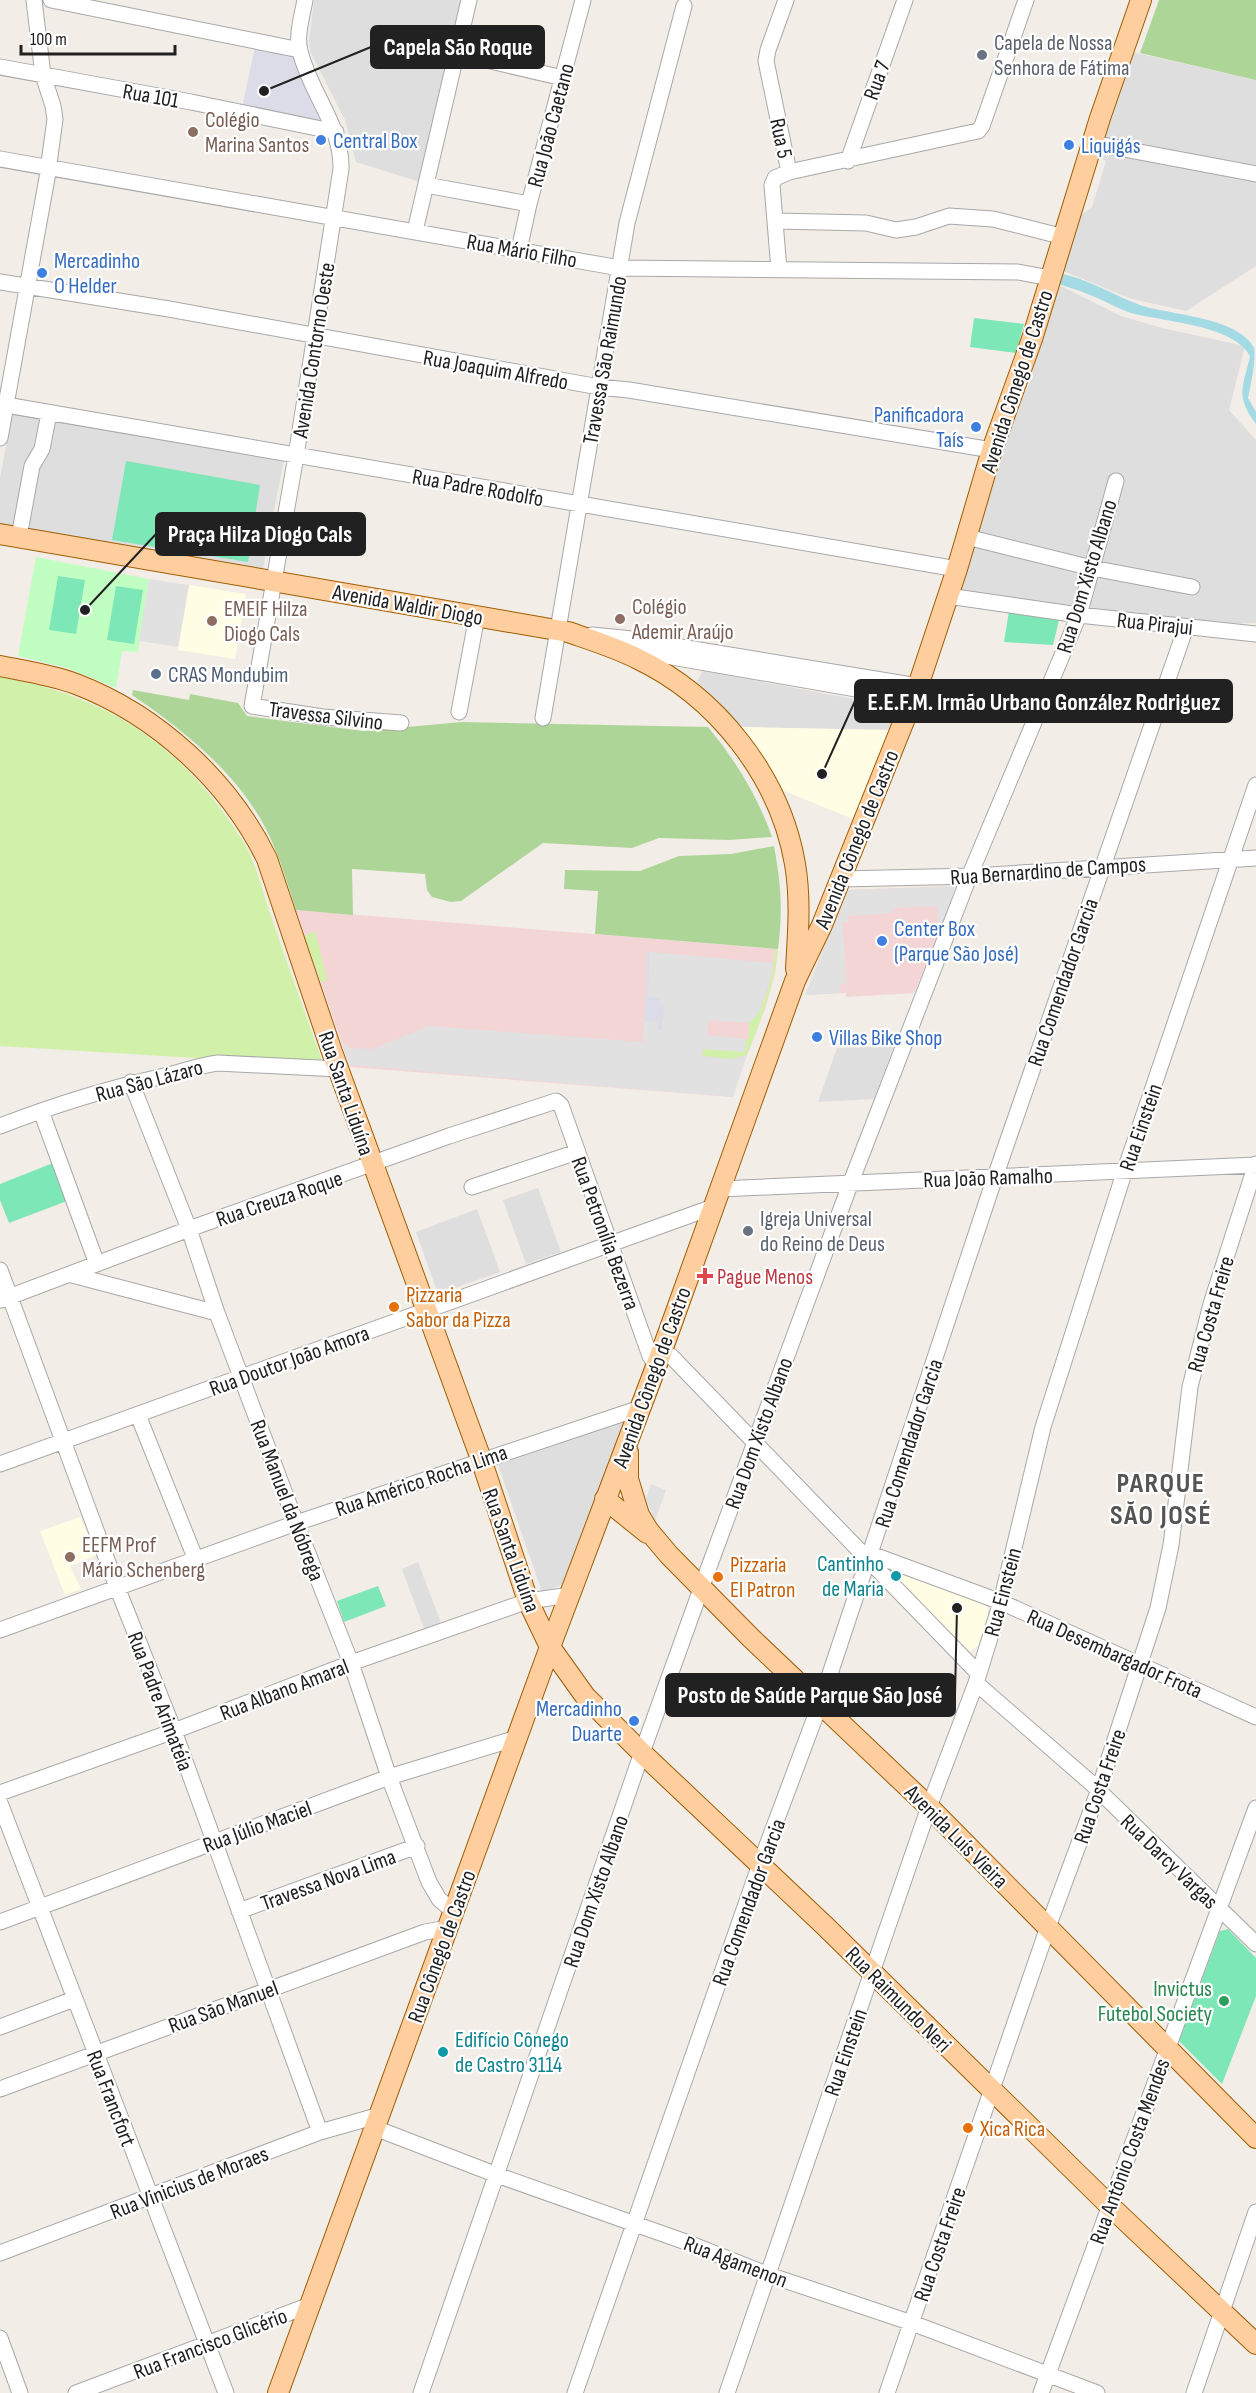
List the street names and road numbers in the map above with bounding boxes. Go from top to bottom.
street label: Rua 7 [858,57,897,104]
street label: Rua João Caetano [522,60,581,190]
street label: Rua 101 [121,78,181,115]
street label: Rua 5 [763,116,798,161]
street label: Rua Mário Filho [465,229,579,274]
street label: Avenida Contorno Oeste [287,261,342,441]
street label: Travessa São Raimundo [577,274,634,446]
street label: Avenida Cônego de Castro [975,287,1060,477]
street label: Rua Joaquim Alfredo [421,344,570,397]
street label: Rua Padre Rodolfo [410,464,545,513]
street label: Rua Dom Xisto Albano [1051,496,1124,657]
street label: Avenida Waldir Diogo [329,579,485,632]
street label: Rua Pirajui [1115,607,1194,642]
street label: Travessa Silvino [267,696,385,737]
street label: Avenida Cônego de Castro [809,746,906,934]
street label: Rua Bernardino de Campos [949,851,1147,892]
street label: Rua Comendador Garcia [1022,895,1105,1070]
street label: Rua Santa Liduína [312,1028,379,1159]
street label: Rua São Lázaro [93,1054,206,1109]
street label: Rua Einstein [1114,1080,1169,1175]
street label: Rua Petronília Bezerra [564,1153,645,1314]
street label: Rua João Ramalho [923,1163,1053,1194]
street label: Rua Creuza Roque [213,1165,346,1234]
street label: Rua Costa Freire [1182,1253,1241,1376]
street label: Avenida Cônego de Castro [607,1284,698,1472]
street label: Rua Doutor João Amora [206,1320,373,1403]
street label: Rua Dom Xisto Albano [719,1354,799,1513]
street label: Rua Comendador Garcia [869,1356,949,1531]
street label: Rua Manuel da Nóbrega [243,1416,330,1585]
street label: Rua Américo Rocha Lima [332,1439,511,1523]
street label: Rua Santa Liduína [476,1485,545,1616]
street label: Rua Einstein [979,1545,1028,1640]
street label: Rua Desembargador Frota [1023,1604,1206,1705]
street label: Rua Padre Arimatéia [121,1628,199,1775]
street label: Rua Albano Amaral [216,1653,353,1727]
street label: Rua Costa Freire [1068,1726,1133,1847]
street label: Avenida Luís Vieira [898,1779,1013,1894]
street label: Rua Júlio Maciel [199,1795,316,1860]
street label: Rua Darcy Vargas [1114,1809,1223,1915]
street label: Rua Dom Xisto Albano [558,1812,635,1971]
street label: Rua Comendador Garcia [707,1815,792,1990]
street label: Travessa Nova Lima [257,1844,400,1917]
street label: Rua Cônego de Castro [402,1866,483,2027]
street label: Rua Raimundo Neri [839,1941,957,2059]
street label: Rua São Manuel [165,1975,282,2040]
street label: Rua Einstein [819,2005,874,2100]
street label: Rua Francfort [80,2047,141,2151]
street label: Rua Antônio Costa Mendes [1084,2055,1177,2248]
street label: Rua Vinicius de Moraes [107,2141,273,2226]
street label: Rua Costa Freire [908,2184,973,2305]
street label: Rua Agamenon [680,2230,791,2295]
street label: Rua Francisco Glicério [130,2303,291,2386]

